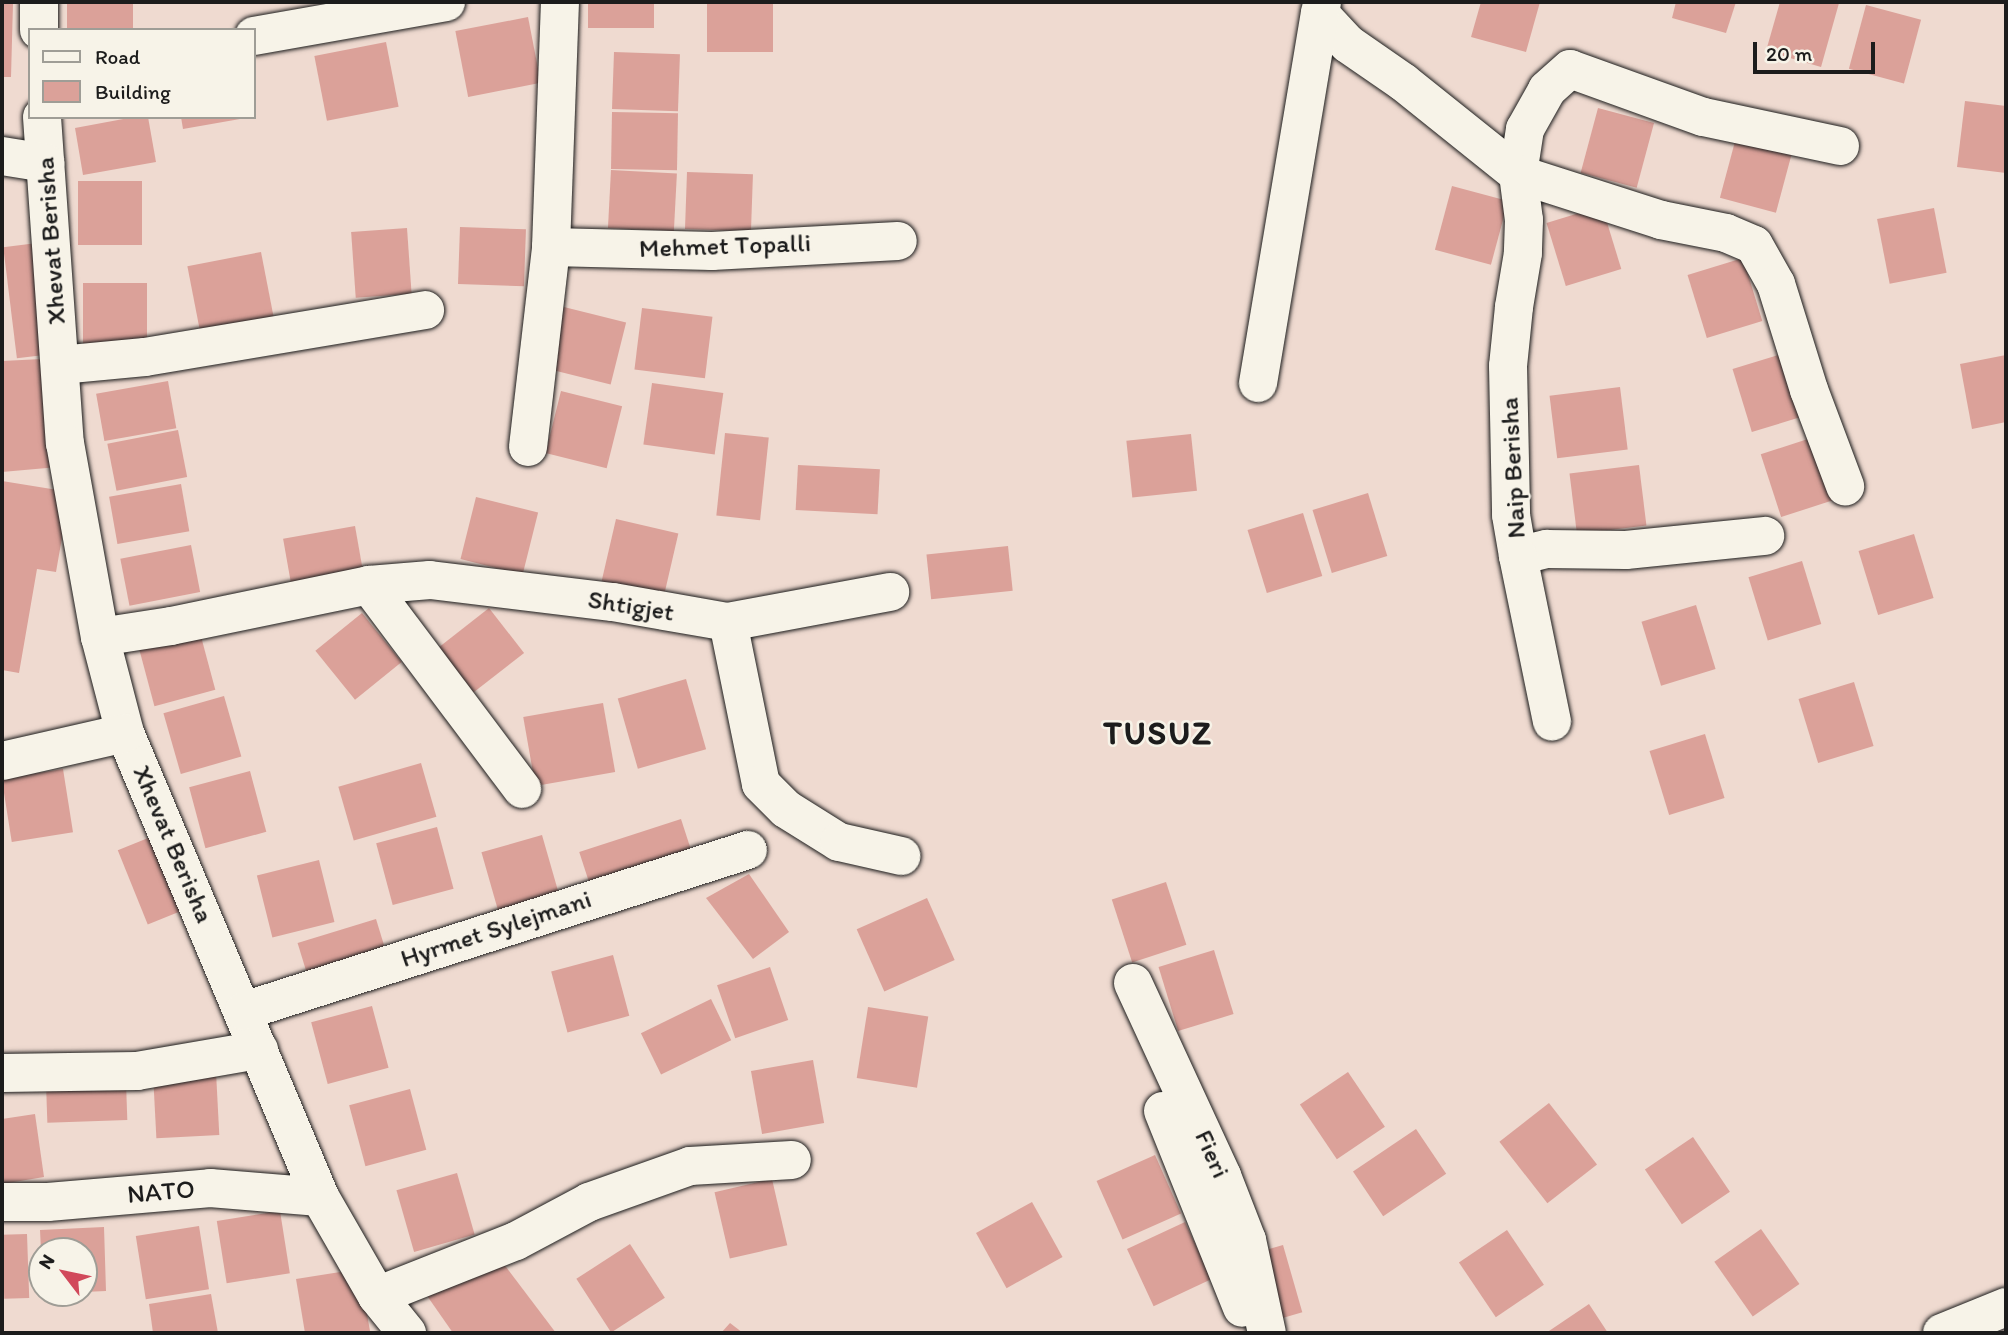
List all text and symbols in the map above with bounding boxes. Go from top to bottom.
legend [28,28,256,119]
scale bar [1756,28,1878,72]
text: 20 m [1766,41,1812,66]
text: Road [95,44,140,69]
text: Building [95,79,171,104]
street label: Xhevat Berisha [30,156,72,326]
street label: Mehmet Topalli [640,227,810,265]
street label: Naip Berisha [1494,396,1532,540]
street label: Shtigjet [586,584,676,628]
district label: TUSUZ [1104,713,1212,753]
street label: Xhevat Berisha [126,760,220,928]
street label: Hyrmet Sylejmani [397,884,595,974]
street label: Fieri [1188,1125,1236,1183]
street label: NATO [126,1174,196,1210]
north arrow [28,1237,98,1307]
text: N [33,1250,60,1273]

